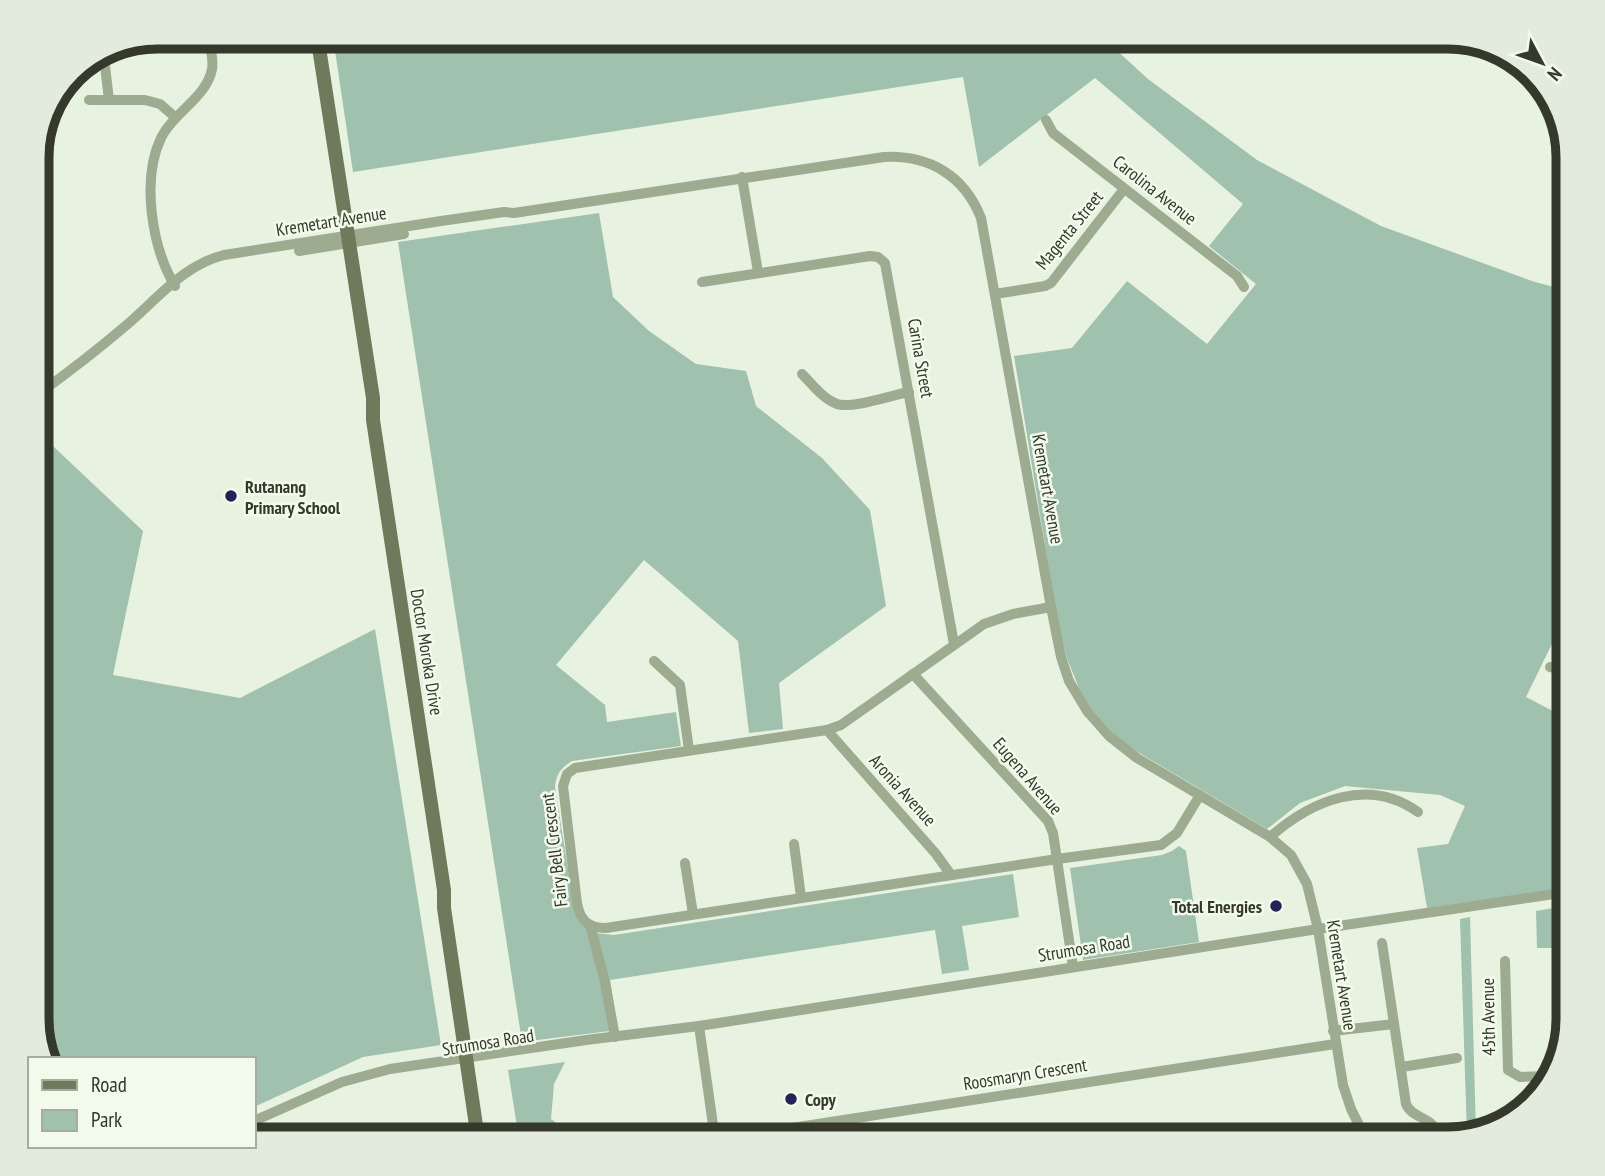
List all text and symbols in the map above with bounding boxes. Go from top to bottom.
north arrow [1507,28,1577,98]
text: N [1542,62,1567,86]
street label: Carolina Avenue [1109,150,1201,230]
street label: Magenta Street [1030,186,1108,274]
street label: Kremetart Avenue [274,201,388,241]
street label: Carina Street [903,316,939,400]
street label: Kremetart Avenue [1027,432,1069,546]
place label: Rutanang Primary School [245,475,341,519]
marker: Rutanang Primary School [223,488,239,504]
street label: Doctor Moroka Drive [406,587,448,717]
street label: Eugena Avenue [988,733,1068,819]
street label: Aronia Avenue [865,749,941,831]
street label: Fairy Bell Crescent [536,792,572,908]
place label: Total Energies [1172,895,1262,918]
marker: Total Energies [1268,898,1284,914]
street label: Kremetart Avenue [1322,918,1362,1032]
street label: Strumosa Road [1036,929,1132,967]
street label: 45th Avenue [1476,978,1500,1056]
street label: Strumosa Road [440,1023,536,1061]
street label: Roosmaryn Crescent [962,1053,1088,1095]
legend [28,1057,256,1148]
text: Road [91,1071,127,1098]
place label: Copy [805,1088,837,1111]
marker: Copy [783,1091,799,1107]
text: Park [91,1106,122,1133]

